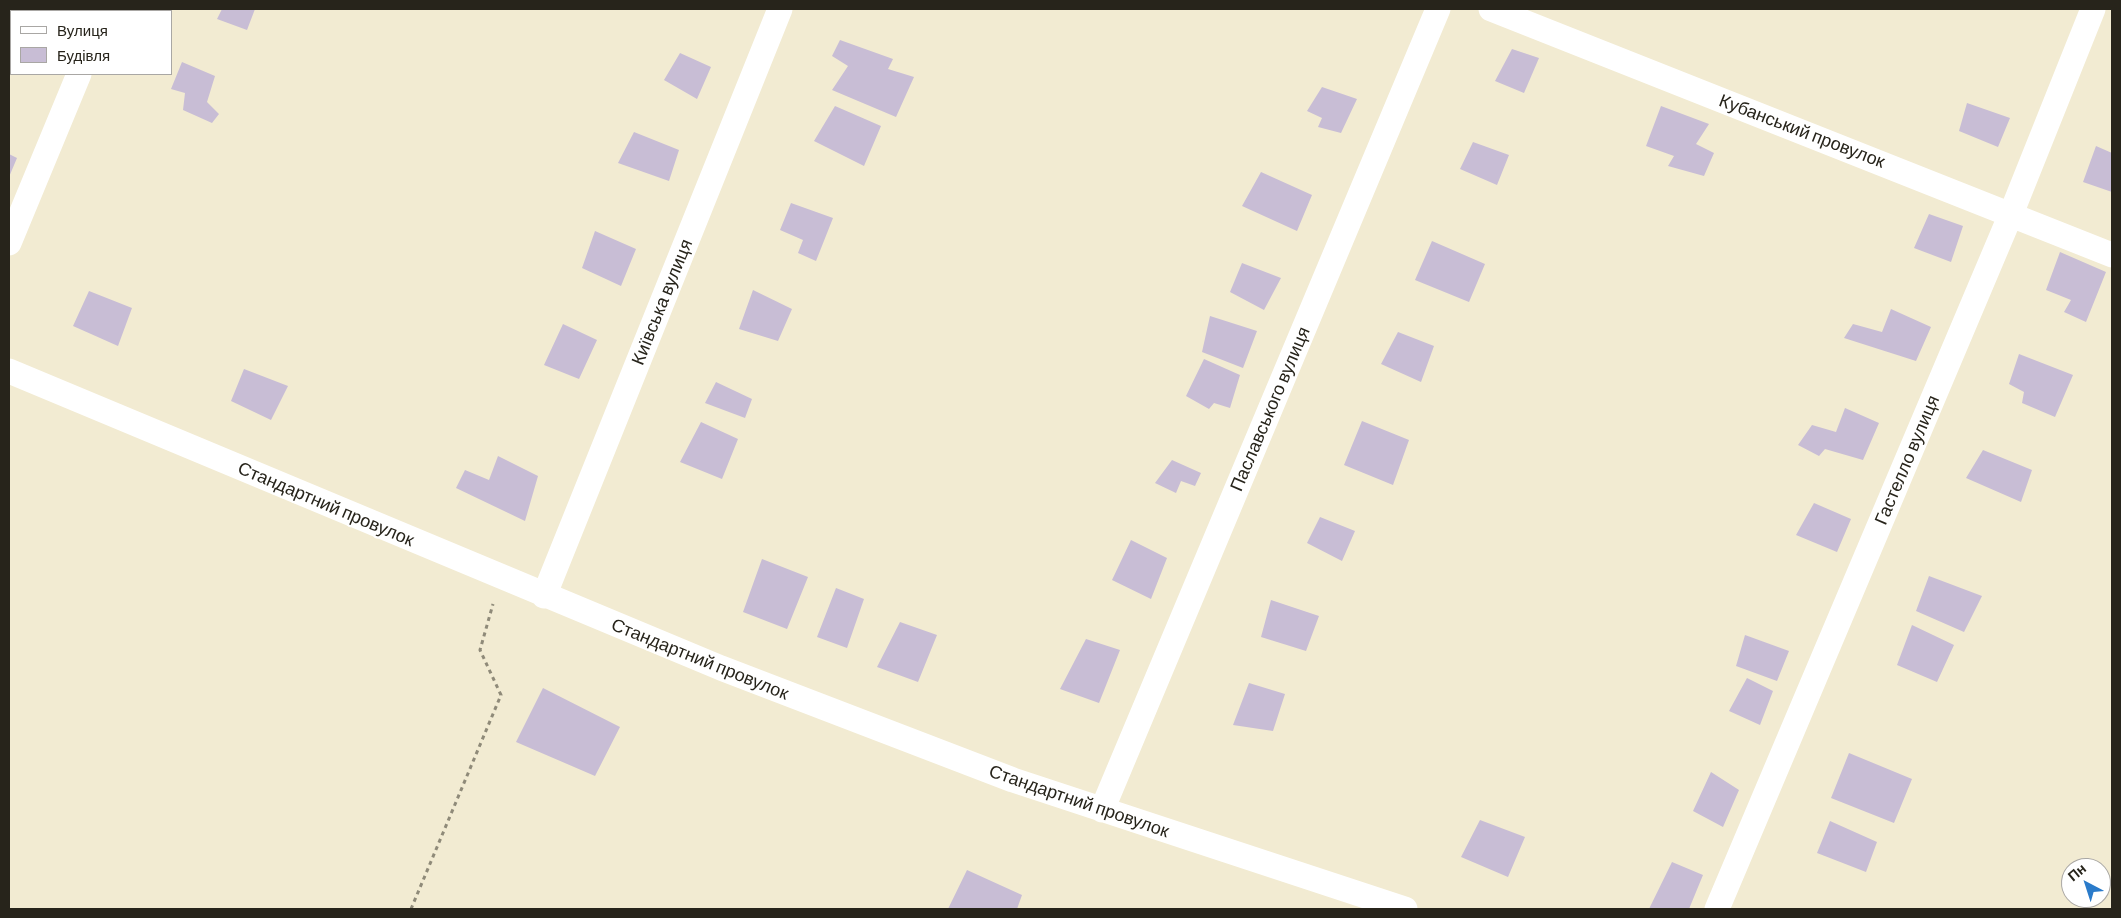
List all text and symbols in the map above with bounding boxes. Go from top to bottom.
legend [10,10,172,75]
text: Вулиця [57,21,108,39]
text: Будівля [57,46,110,64]
street label: Кубанський провулок [1716,89,1888,173]
street label: Київська вулиця [627,236,697,368]
street label: Паславського вулиця [1226,324,1314,494]
street label: Гастелло вулиця [1870,392,1944,528]
street label: Стандартний провулок [235,457,417,551]
street label: Стандартний провулок [608,614,792,704]
street label: Стандартний провулок [986,760,1172,842]
north arrow [2061,858,2111,908]
text: Пн [2064,859,2089,884]

